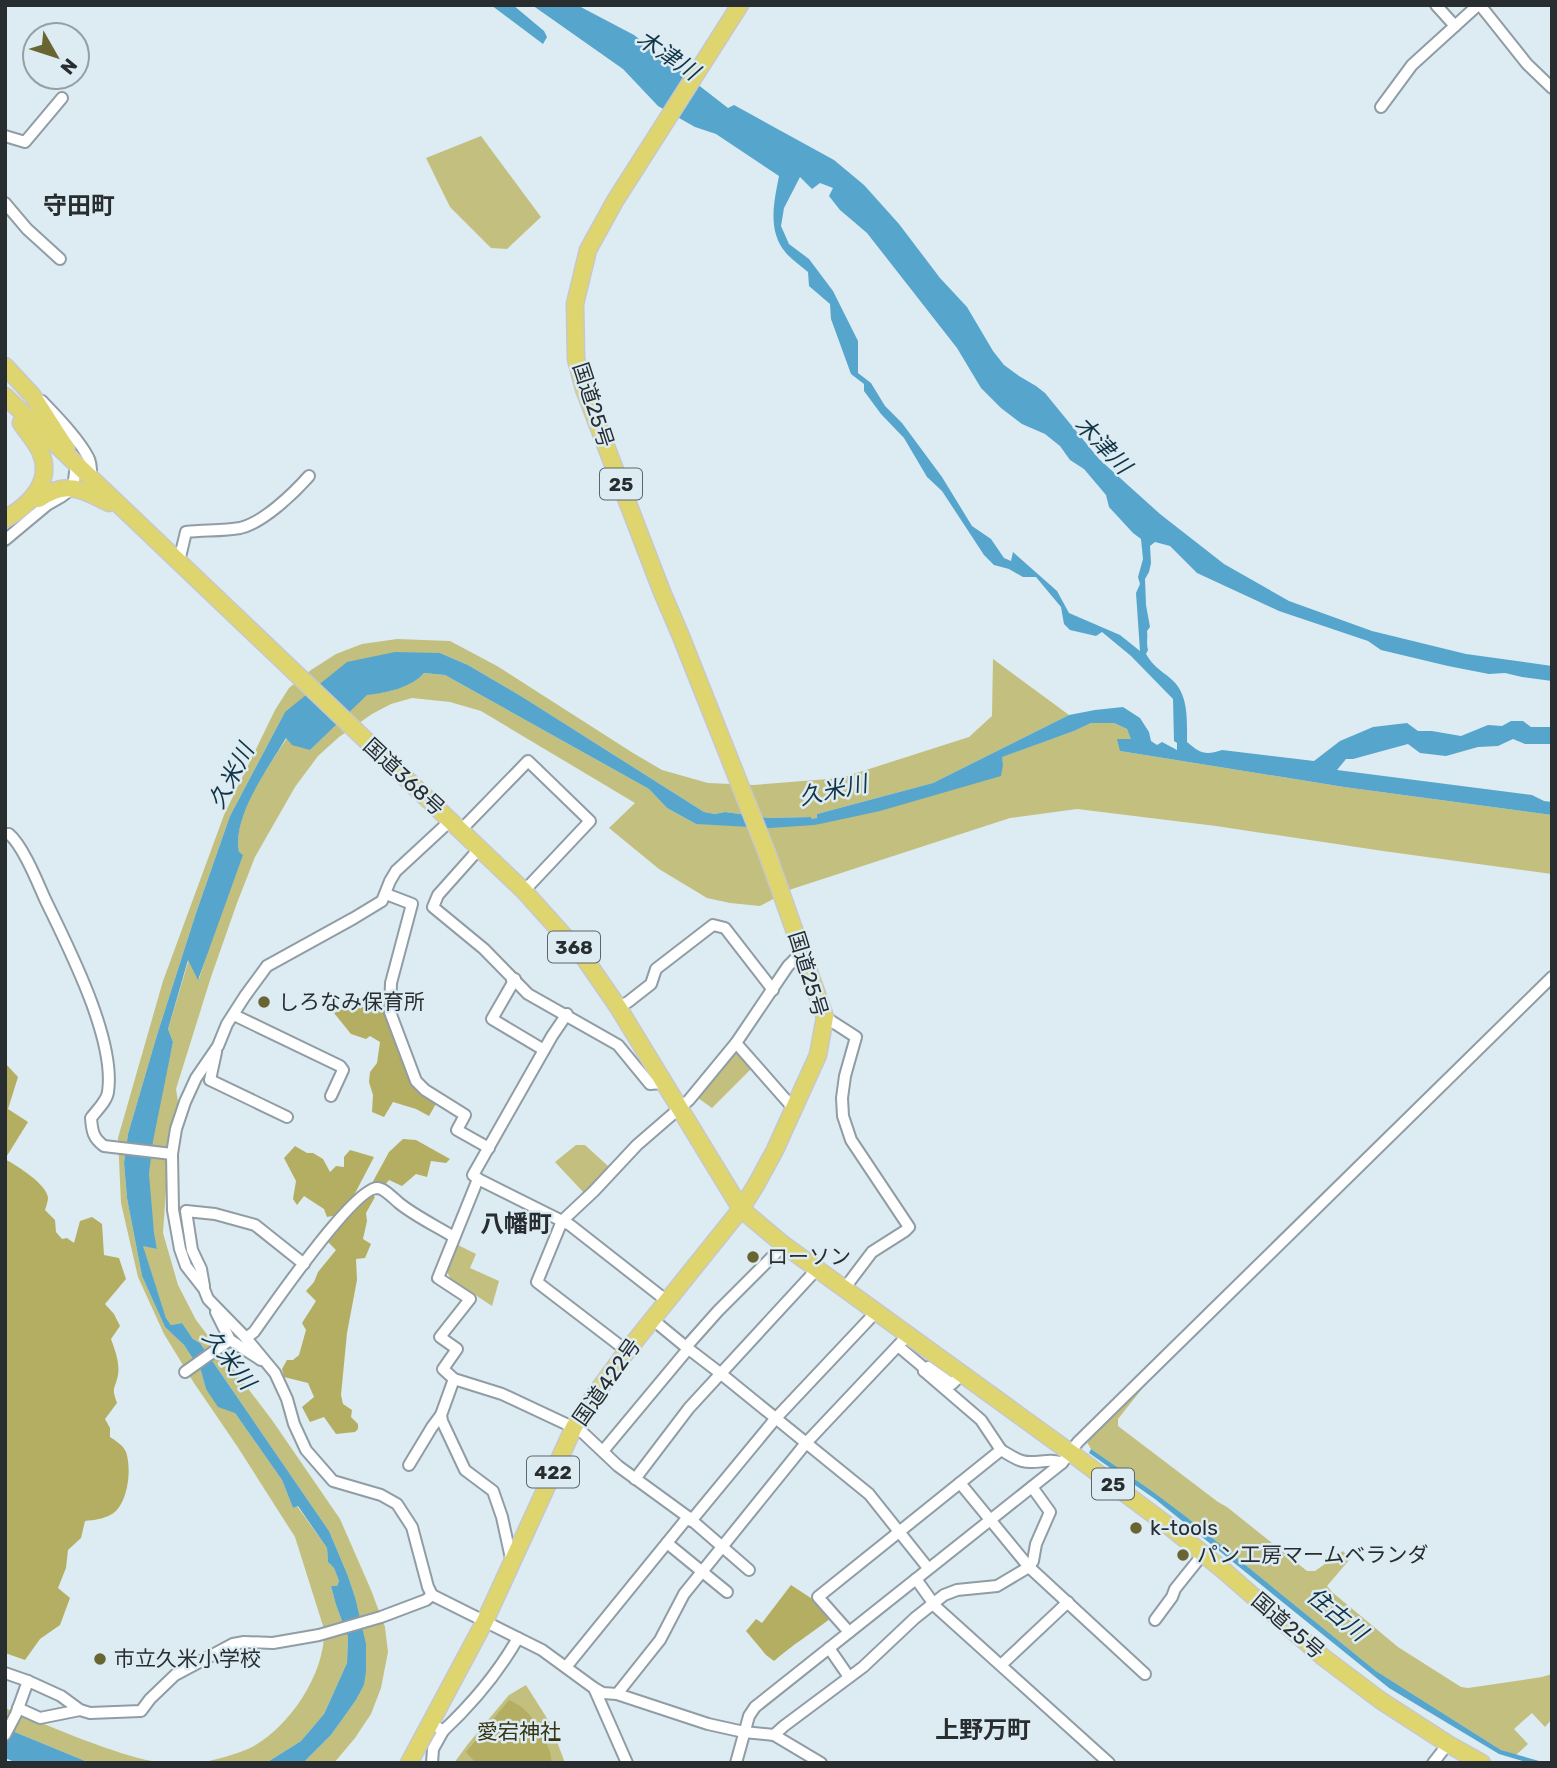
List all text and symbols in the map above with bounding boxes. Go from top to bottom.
north arrow [21,21,91,91]
water label: 木津川 [632,24,707,88]
text: N [56,54,82,79]
district label: 守田町 [43,192,115,220]
street label: 国道25号 [568,359,619,450]
water label: 木津川 [1069,410,1139,482]
road number: 25 [600,468,642,499]
street label: 国道368号 [359,733,450,820]
water label: 久米川 [202,736,261,813]
water label: 久米川 [796,769,873,811]
street label: 国道25号 [784,928,833,1019]
road number: 368 [548,931,600,962]
place label: しろなみ保育所 [278,989,425,1014]
marker: しろなみ保育所 [256,994,272,1010]
district label: 八幡町 [480,1210,552,1238]
place label: ローソン [767,1244,851,1269]
marker: ローソン [745,1249,761,1265]
water label: 久米川 [197,1323,263,1397]
street label: 国道422号 [567,1333,646,1430]
road number: 422 [527,1456,579,1488]
road number: 25 [1092,1468,1134,1500]
place label: k-tools [1150,1515,1218,1540]
marker: k-tools [1128,1520,1144,1536]
place label: パン工房マームベランダ [1197,1542,1428,1567]
marker: パン工房マームベランダ [1175,1547,1191,1563]
water label: 住古川 [1301,1581,1375,1648]
street label: 国道25号 [1247,1587,1330,1664]
place label: 市立久米小学校 [114,1646,261,1671]
marker: 市立久米小学校 [92,1651,108,1667]
district label: 上野万町 [935,1716,1031,1744]
park label: 愛宕神社 [477,1719,561,1744]

